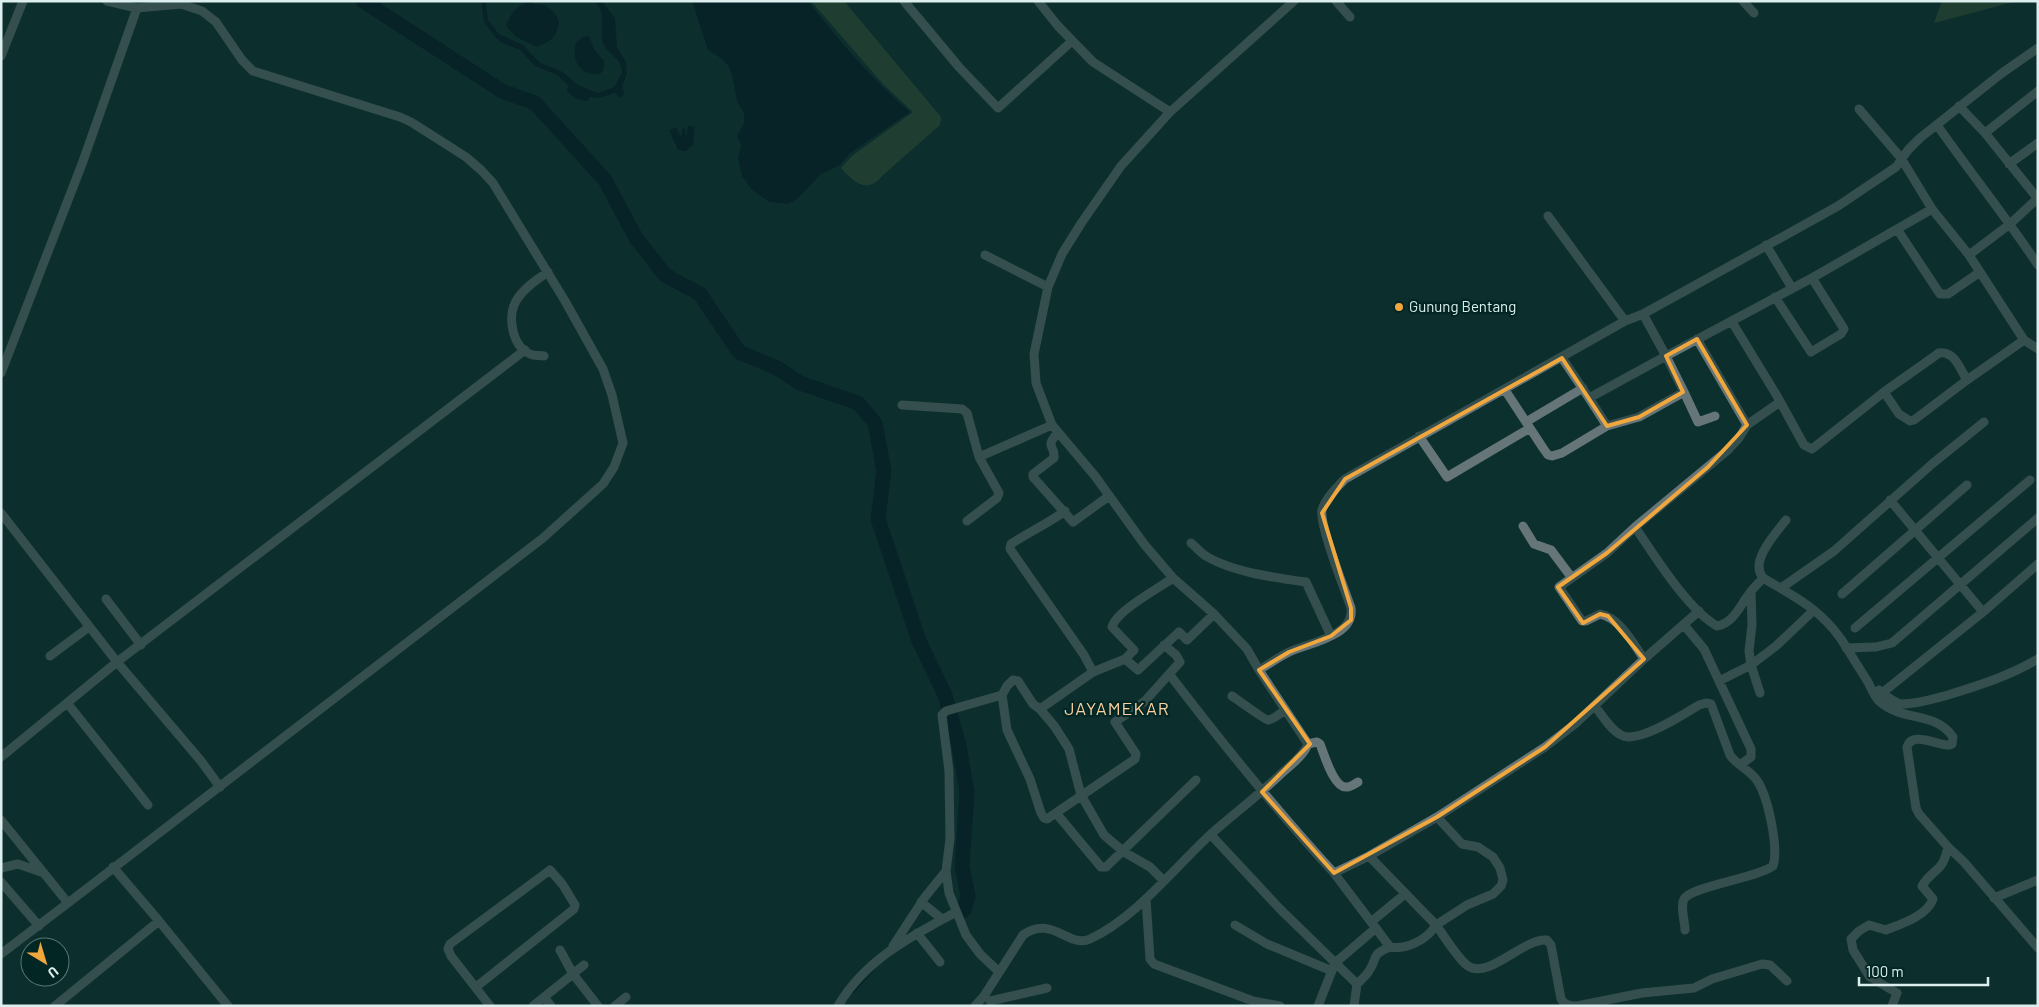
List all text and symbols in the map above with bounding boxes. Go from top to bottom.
place label: Gunung Bentang [1409,297,1516,315]
marker: Gunung Bentang [1393,301,1405,313]
district label: JAYAMEKAR [1064,697,1170,719]
north arrow [20,937,70,987]
scale bar [1859,954,1988,986]
text: 100 m [1866,962,1904,980]
text: U [44,963,62,982]

